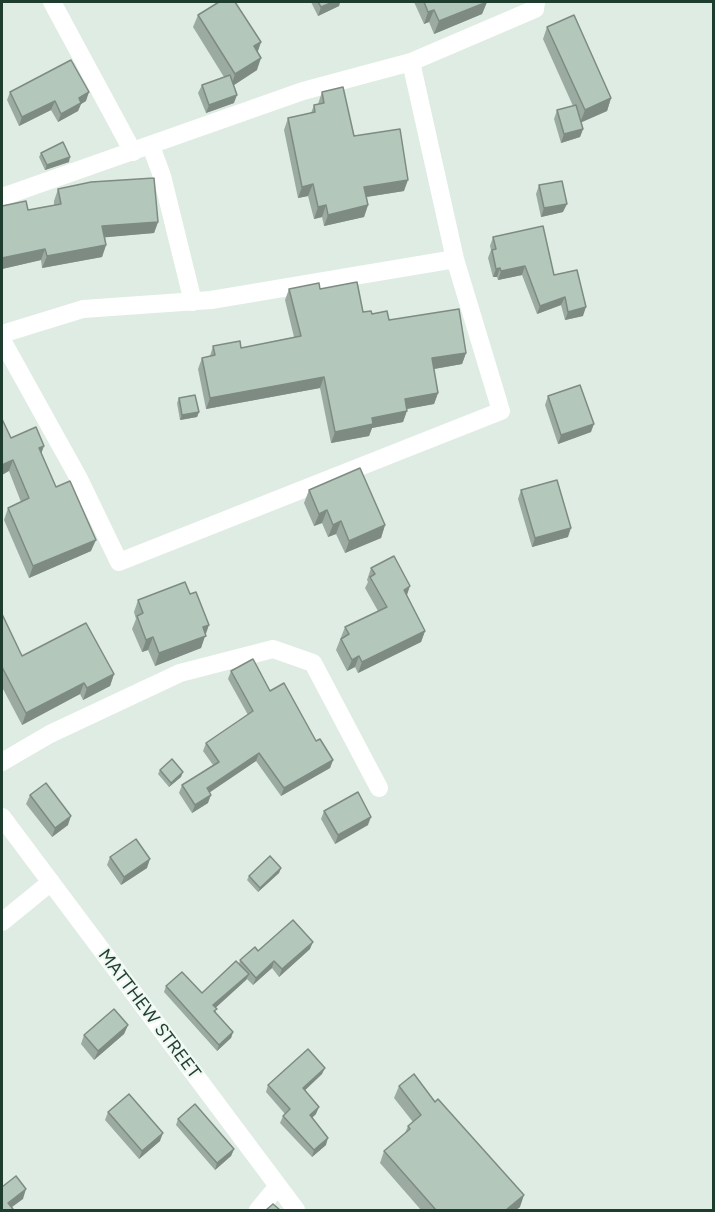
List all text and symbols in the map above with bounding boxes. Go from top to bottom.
street label: MATTHEW STREET [93,945,205,1083]

